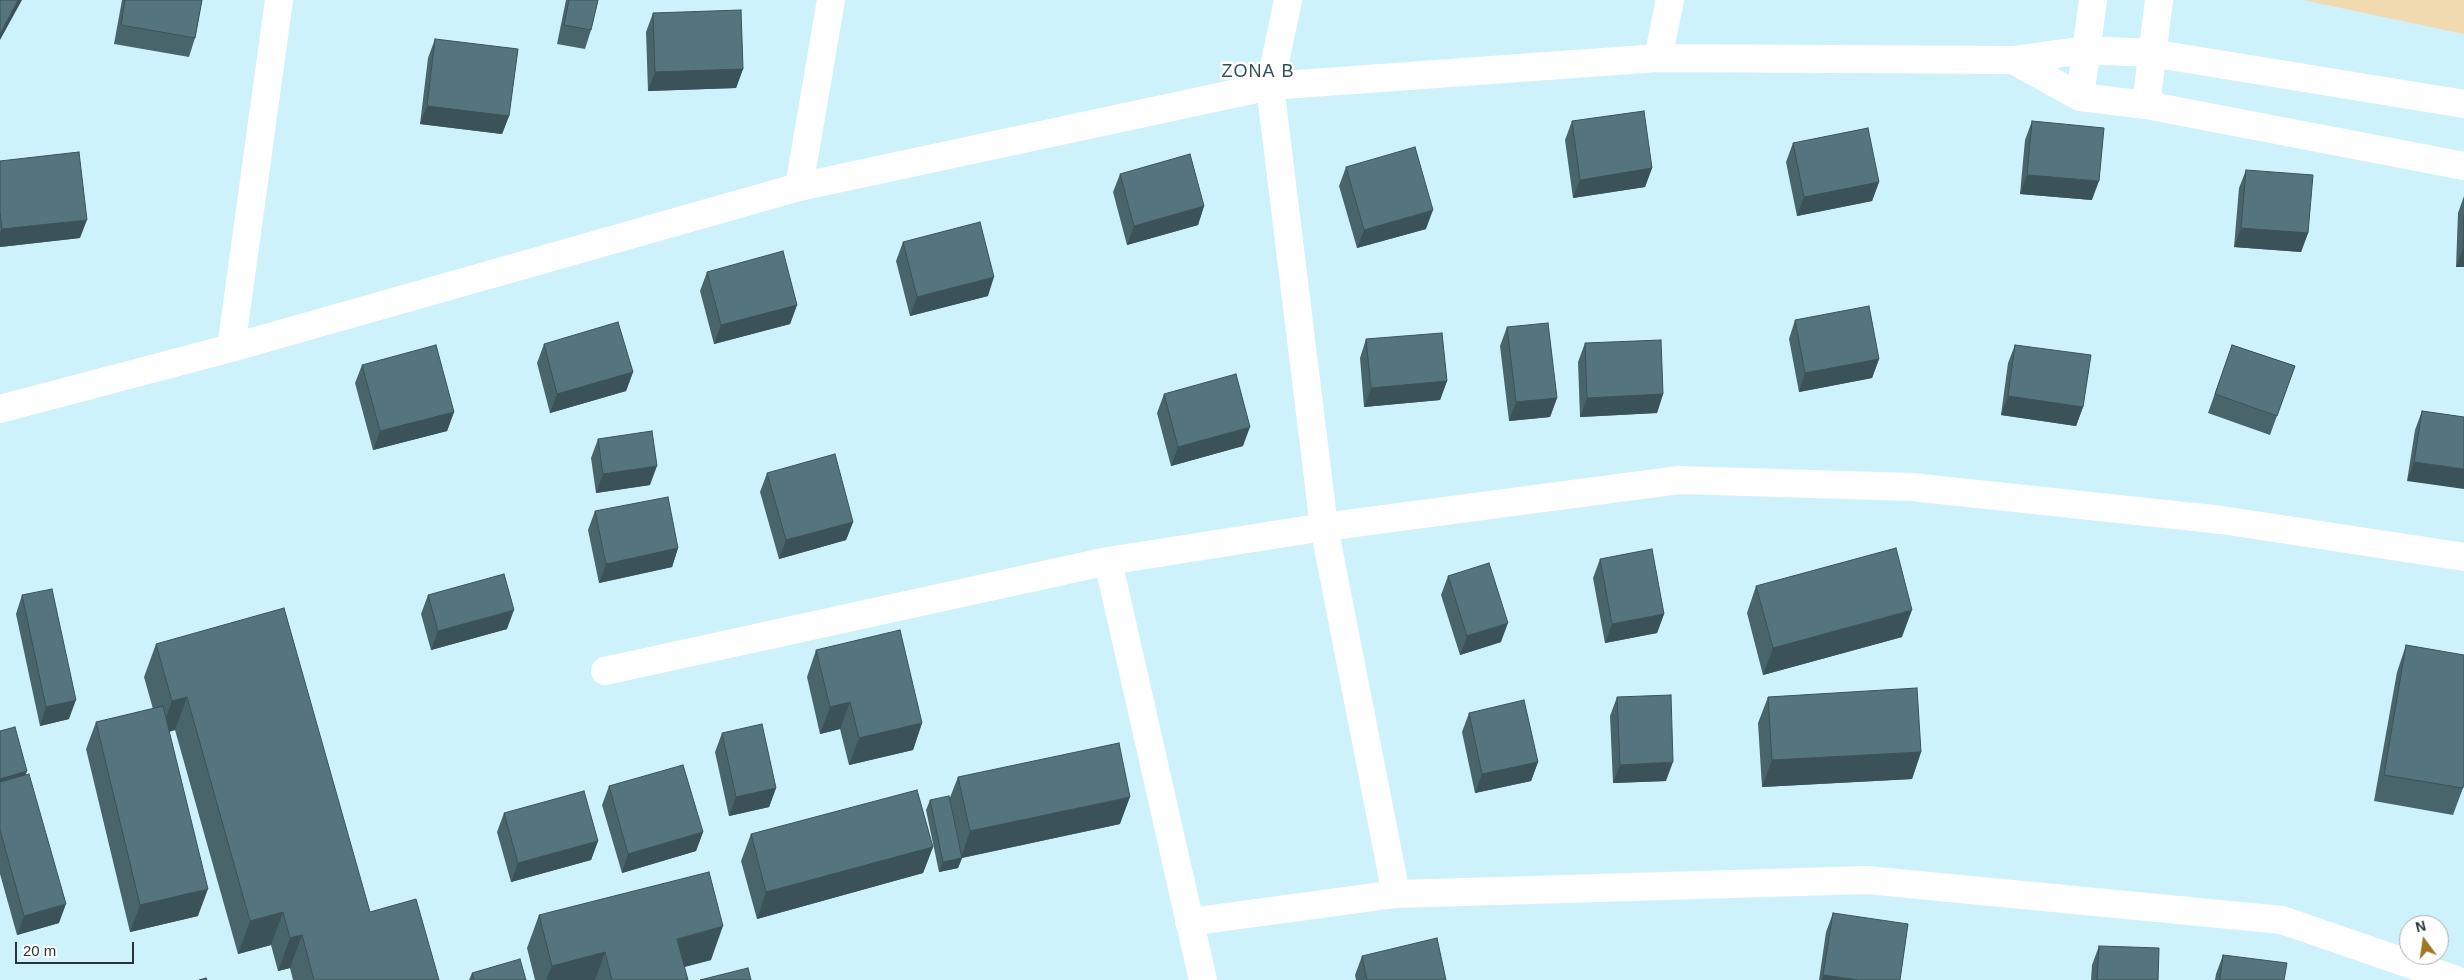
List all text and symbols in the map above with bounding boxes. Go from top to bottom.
district label: ZONA B [1221,61,1295,83]
north arrow [2399,915,2449,965]
text: N [2414,917,2427,935]
scale bar [18,932,136,964]
text: 20 m [23,942,56,959]

